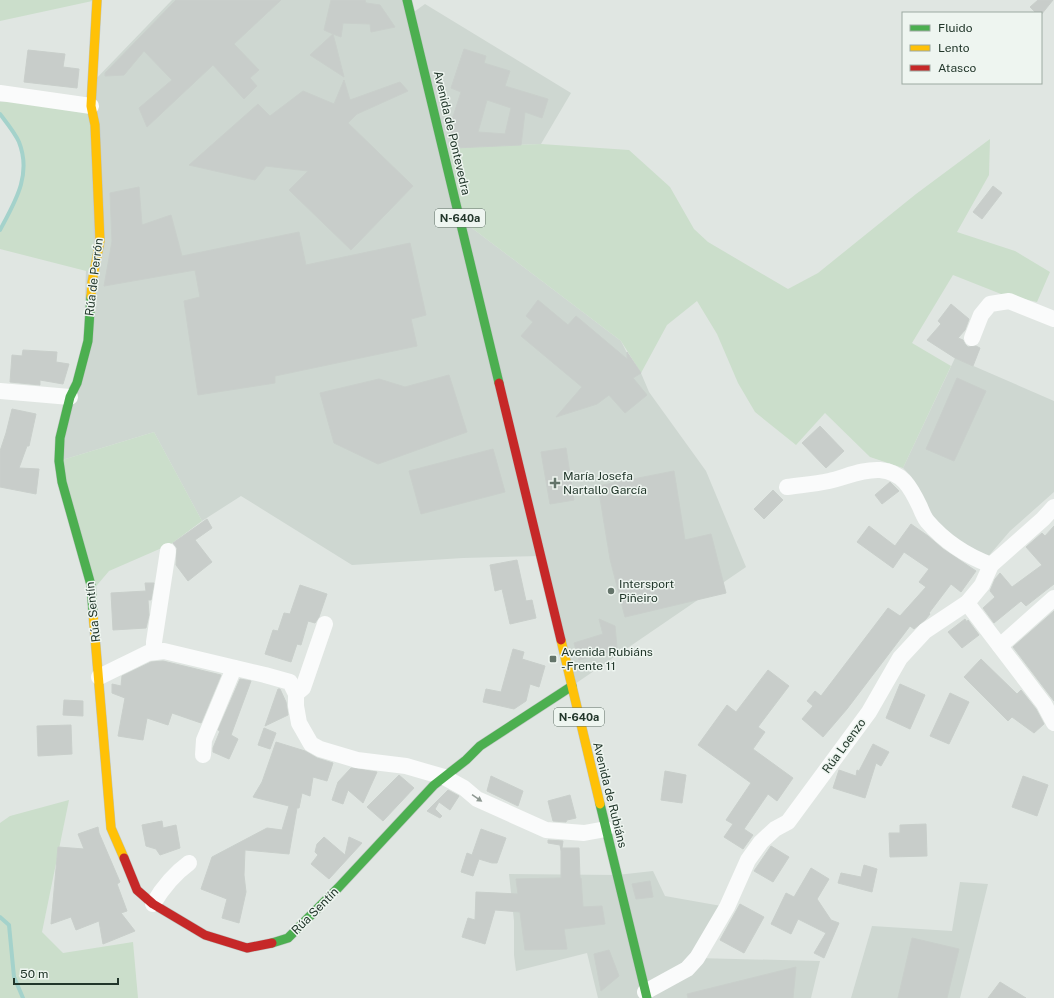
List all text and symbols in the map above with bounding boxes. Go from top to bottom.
legend [902,12,1042,84]
text: Fluido [938,21,973,35]
text: Lento [938,41,970,55]
text: Atasco [938,61,977,75]
street label: Avenida de Pontevedra [431,70,473,196]
road number: N-640a [435,209,485,227]
street label: Rúa de Perrón [82,237,106,317]
place label: María Josefa Nartallo García [563,469,647,497]
marker: María Josefa Nartallo García [550,478,560,488]
place label: Intersport Piñeiro [619,577,675,605]
street label: Rúa Sentín [83,581,103,643]
marker: Intersport Piñeiro [606,586,616,596]
place label: Avenida Rubiáns - Frente 11 [561,645,653,673]
marker: Avenida Rubiáns - Frente 11 [548,654,558,664]
road number: N-640a [554,708,604,726]
street label: Rúa Loenzo [819,716,869,776]
street label: Avenida de Rubiáns [590,741,630,849]
one-way arrow [472,794,482,802]
street label: Rúa Sentín [289,885,341,937]
scale bar [14,960,118,986]
text: 50 m [20,967,48,981]

